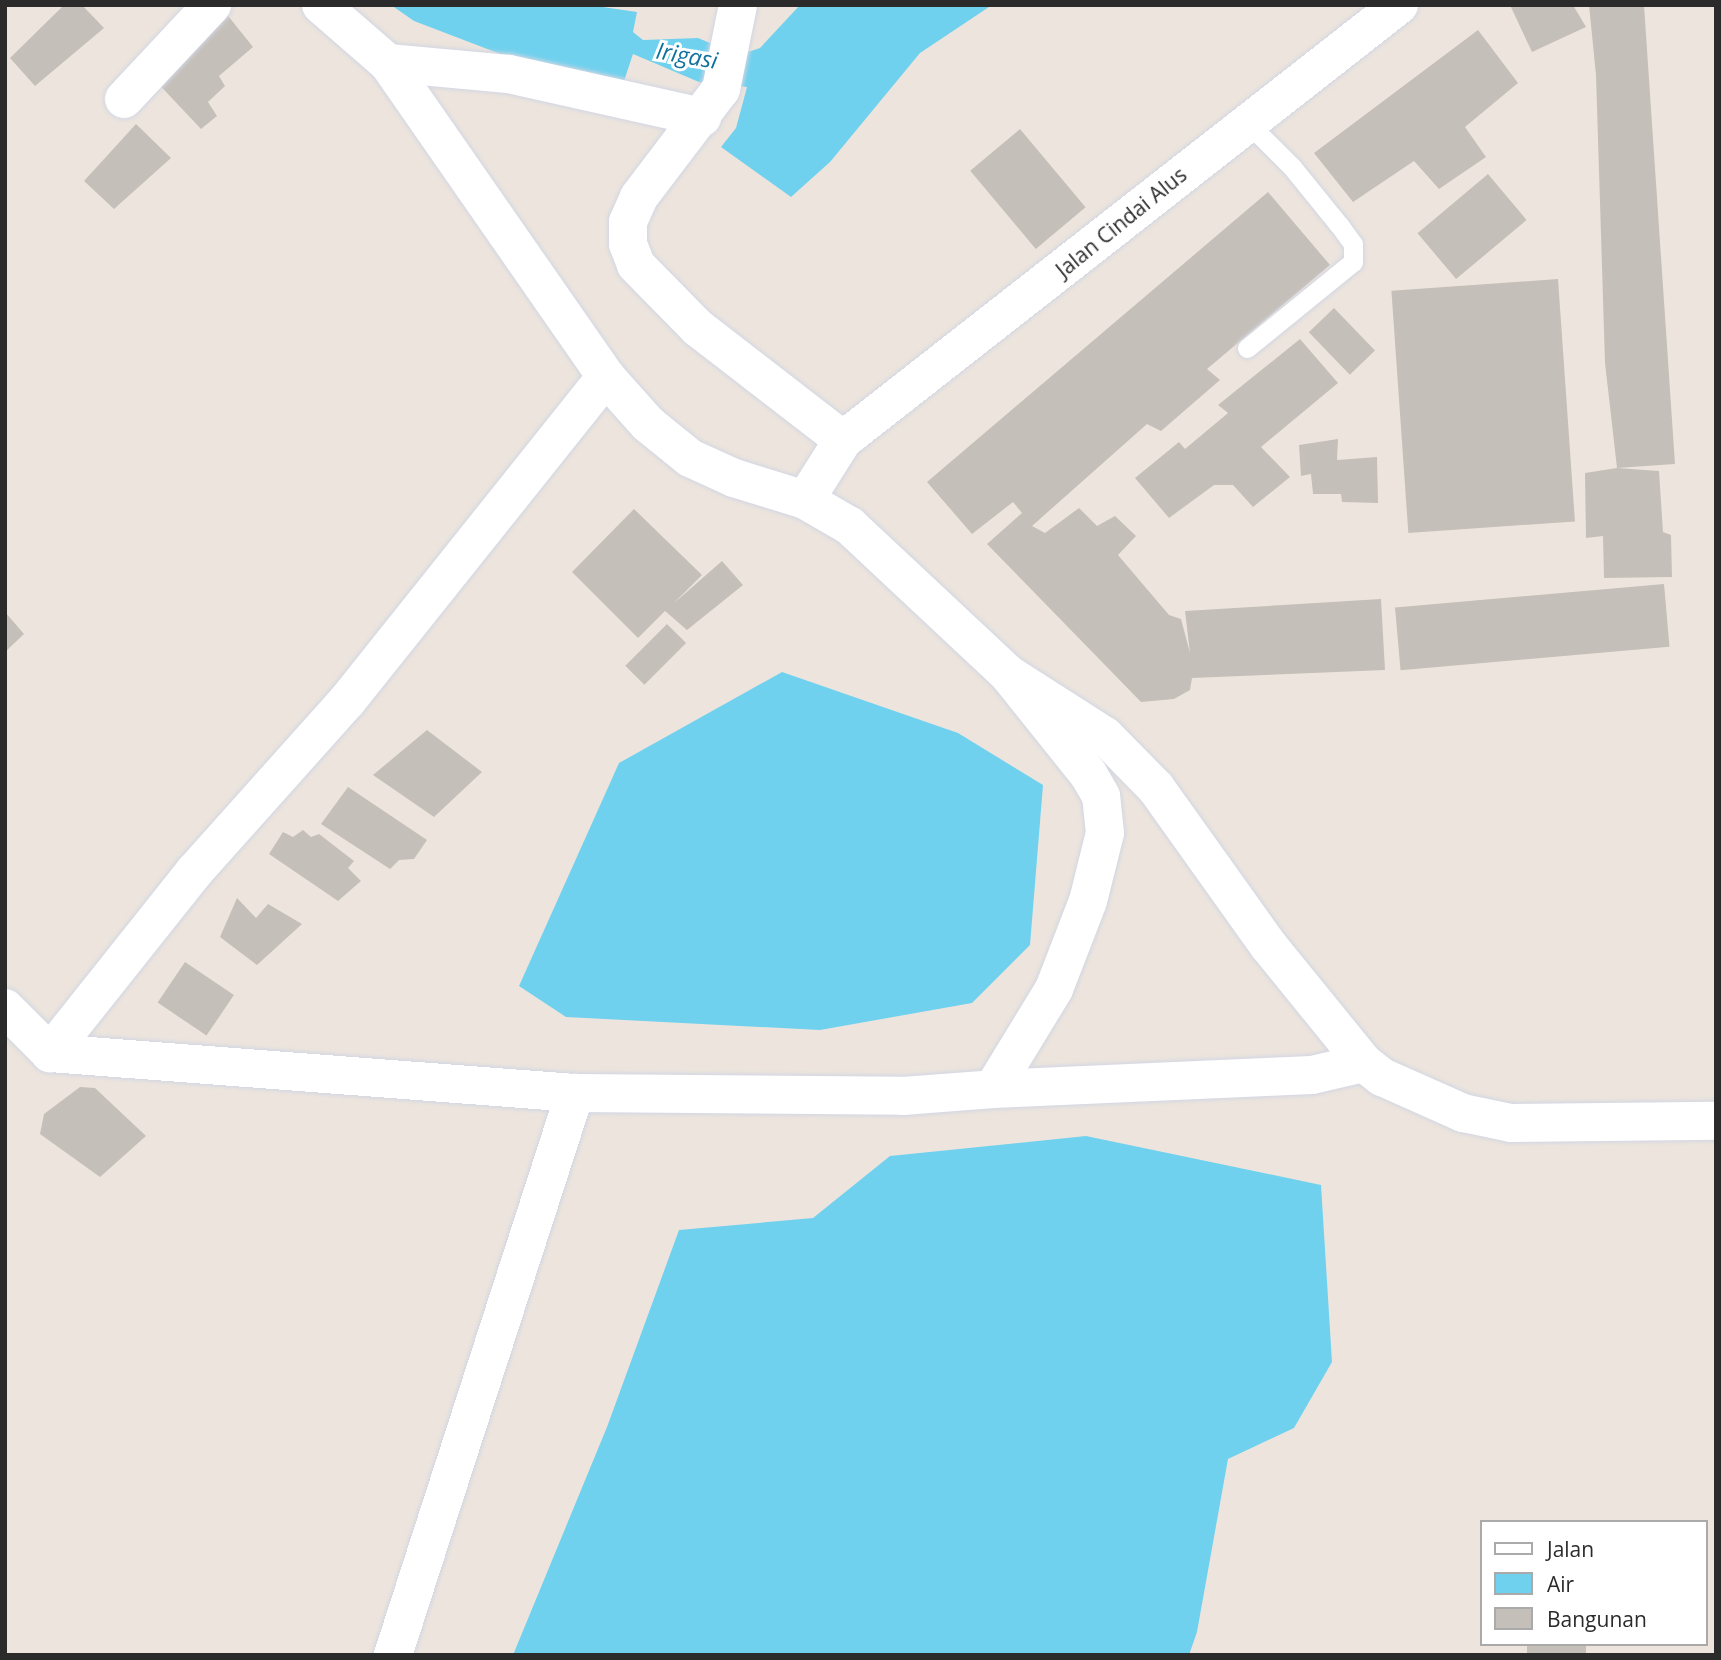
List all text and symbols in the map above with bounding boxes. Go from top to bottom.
water label: Irigasi [654,36,720,74]
street label: Jalan Cindai Alus [1051,162,1191,282]
legend [1480,1520,1707,1646]
text: Jalan [1547,1535,1594,1563]
text: Air [1547,1570,1574,1598]
text: Bangunan [1547,1605,1647,1633]

